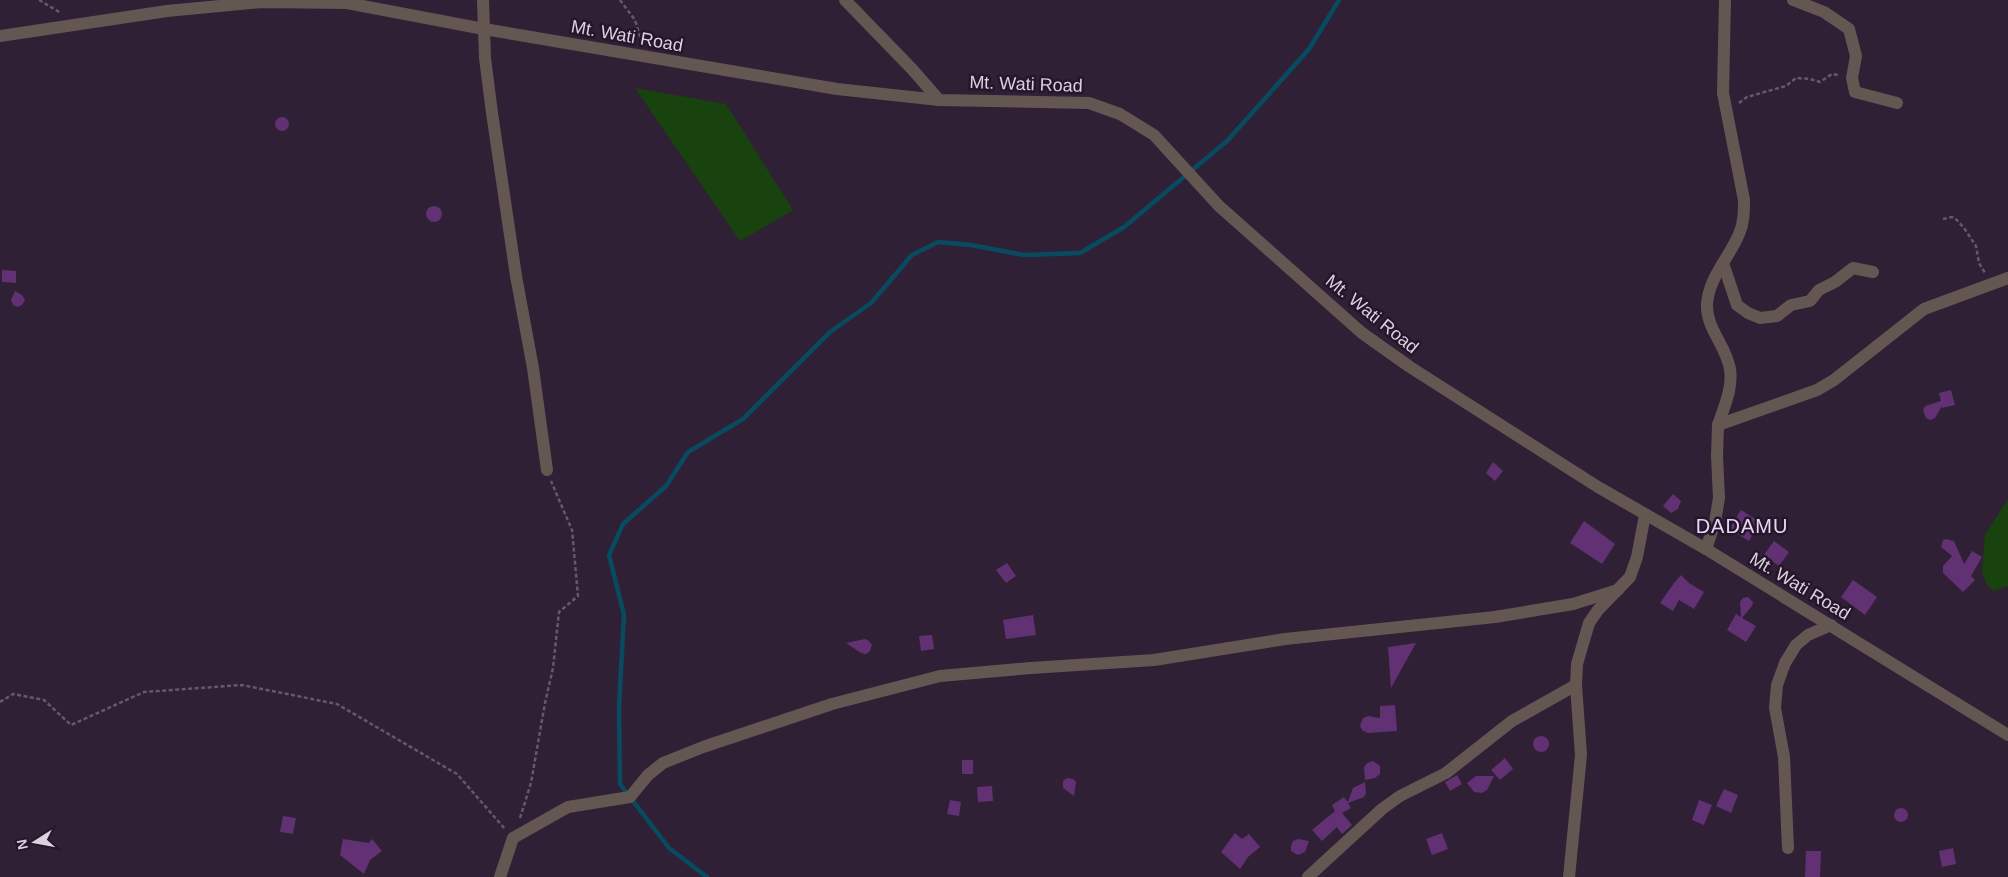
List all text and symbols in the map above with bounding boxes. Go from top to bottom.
street label: Mt. Wati Road [569,16,685,56]
street label: Mt. Wati Road [969,72,1083,96]
street label: Mt. Wati Road [1322,271,1422,357]
district label: DADAMU [1696,515,1788,537]
street label: Mt. Wati Road [1746,548,1854,624]
north arrow [10,817,60,867]
text: N [13,838,31,851]

